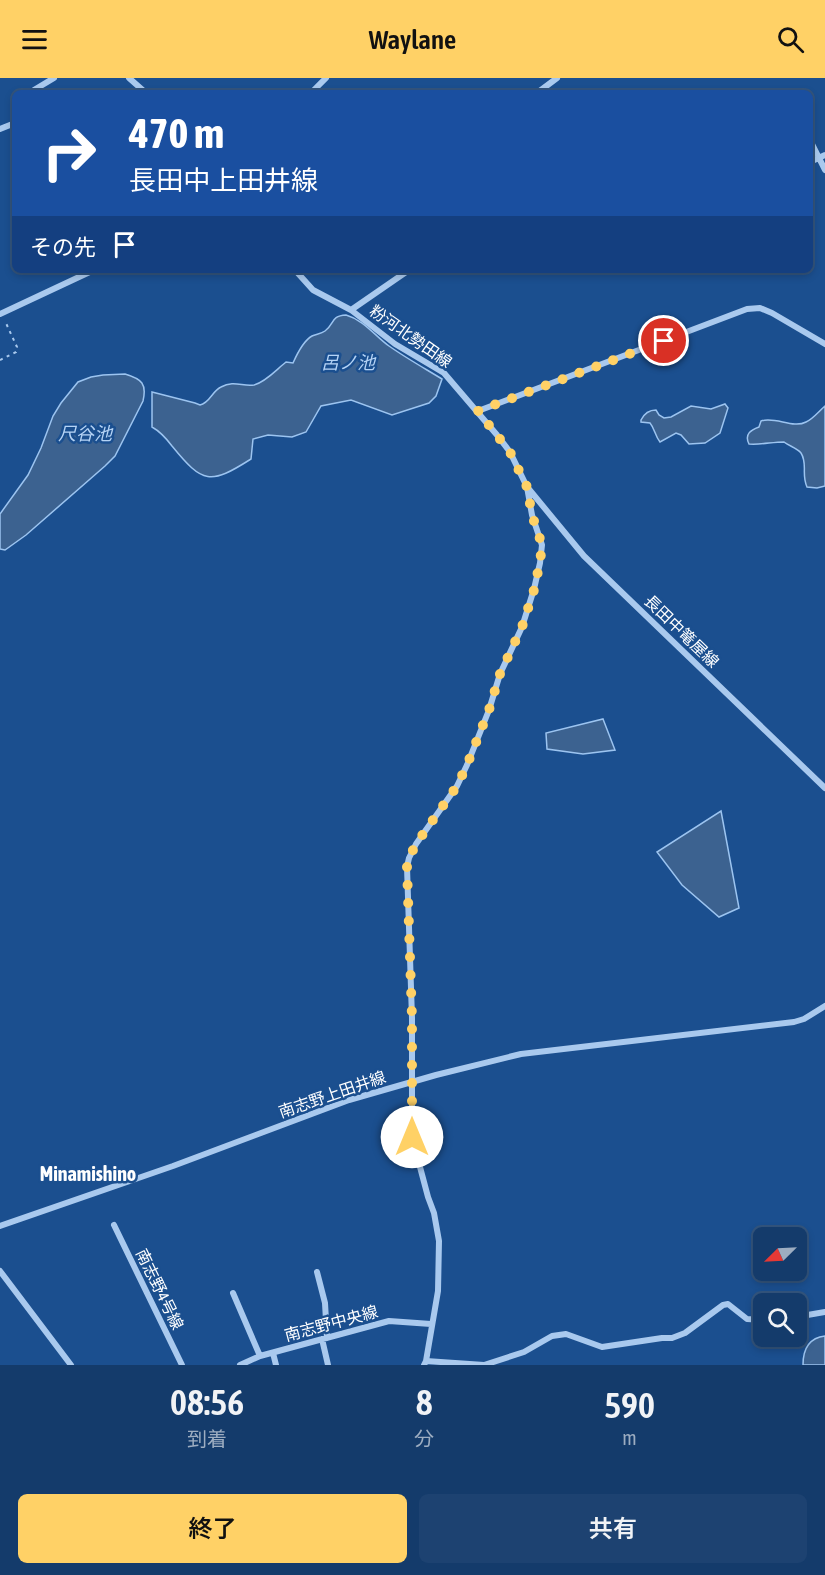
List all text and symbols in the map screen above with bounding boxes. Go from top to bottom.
icon: menu [18,23,51,56]
icon: search [774,23,807,56]
text: Waylane [369,24,456,55]
text: 470 m [129,109,224,157]
icon: right [30,114,108,192]
text: 長田中上田井線 [129,165,318,196]
icon: arrive [108,228,141,261]
text: その先 [30,234,96,260]
street label: 粉河北勢田線 [367,301,455,371]
pin [638,315,689,366]
icon: arrive [647,324,680,357]
water label: 呂ノ池 [321,352,377,373]
water label: 尺谷池 [58,423,114,444]
street label: 長田中篭屋線 [641,591,723,671]
street label: 南志野上田井線 [276,1067,388,1121]
position arrow [380,1105,444,1169]
district label: Minamishino [40,1162,136,1185]
north arrow [753,1227,807,1281]
map controls [753,1227,807,1347]
street label: 南志野4号線 [133,1246,187,1332]
button: search [753,1293,807,1347]
street label: 南志野中央線 [282,1302,380,1344]
text: 08:56 [170,1381,244,1423]
text: 8 [416,1381,433,1423]
text: 590 [604,1384,655,1426]
text: m [622,1426,637,1449]
text: 到着 [187,1427,227,1450]
text: 分 [414,1427,434,1450]
button: 終了 [18,1494,407,1563]
button: 共有 [419,1494,807,1563]

